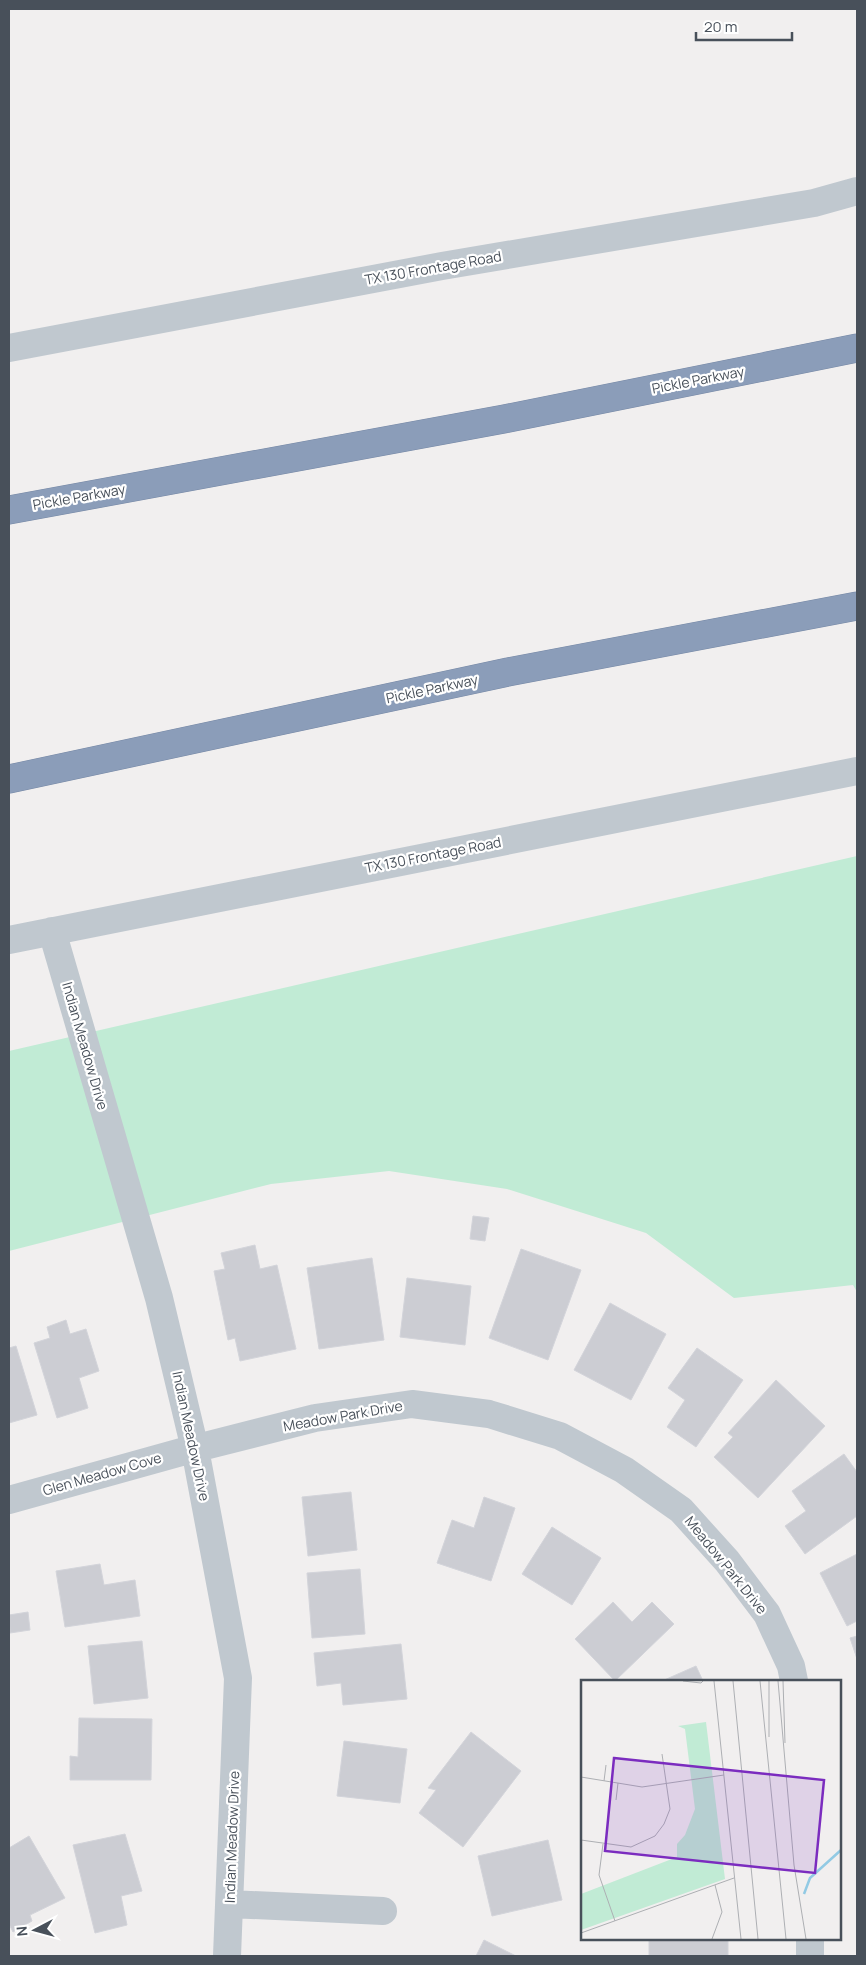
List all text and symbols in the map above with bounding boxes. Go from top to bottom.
scale bar [696,10,792,42]
text: 20 m [704,16,737,37]
street label: TX 130 Frontage Road [363,246,503,289]
street label: Pickle Parkway [650,361,746,398]
street label: Pickle Parkway [31,479,127,514]
street label: Pickle Parkway [384,669,480,708]
street label: TX 130 Frontage Road [363,832,503,877]
street label: Indian Meadow Drive [58,980,113,1112]
street label: Indian Meadow Drive [168,1369,215,1503]
street label: Meadow Park Drive [282,1396,404,1435]
street label: Glen Meadow Cove [40,1447,163,1500]
street label: Meadow Park Drive [681,1512,772,1618]
inset map [581,1680,841,1940]
street label: Indian Meadow Drive [220,1771,243,1903]
north arrow [10,1905,60,1955]
text: N [12,1925,32,1937]

